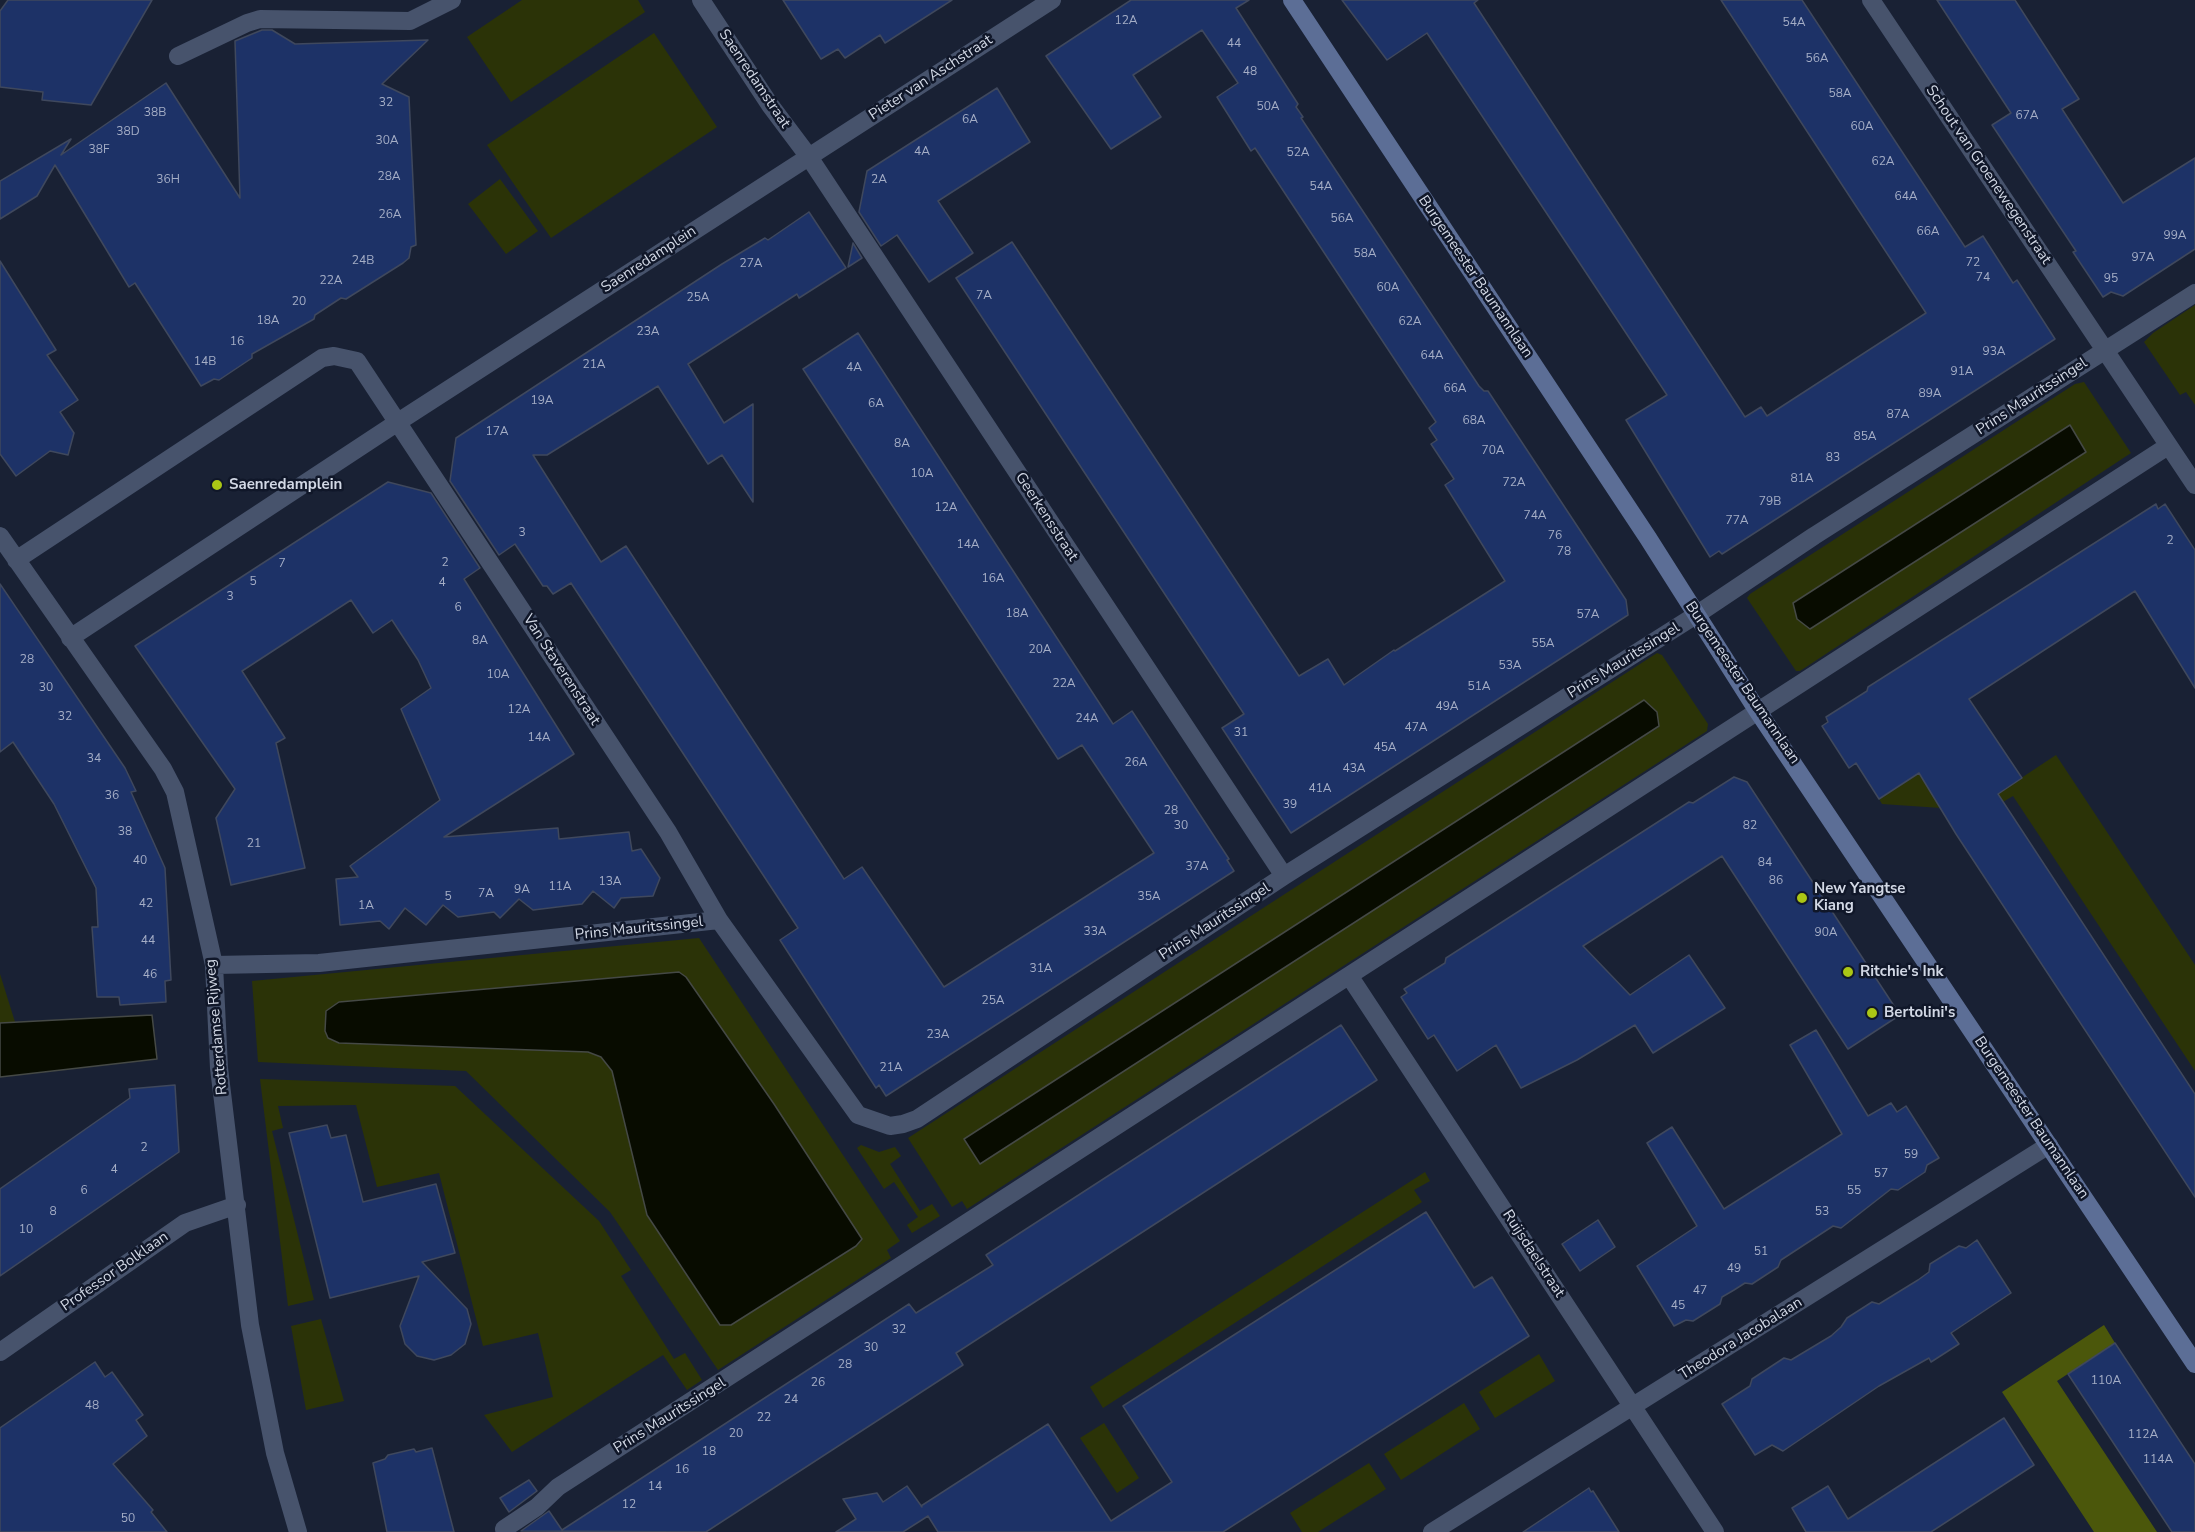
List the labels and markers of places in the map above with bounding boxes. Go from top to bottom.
place label: Saenredamplein [229,476,342,494]
marker: Saenredamplein [210,478,224,492]
place label: New Yangtse Kiang [1814,880,1905,915]
marker: New Yangtse Kiang [1795,891,1809,905]
place label: Ritchie's Ink [1860,963,1944,981]
marker: Ritchie's Ink [1841,965,1855,979]
place label: Bertolini's [1884,1004,1955,1022]
marker: Bertolini's [1865,1006,1879,1020]

